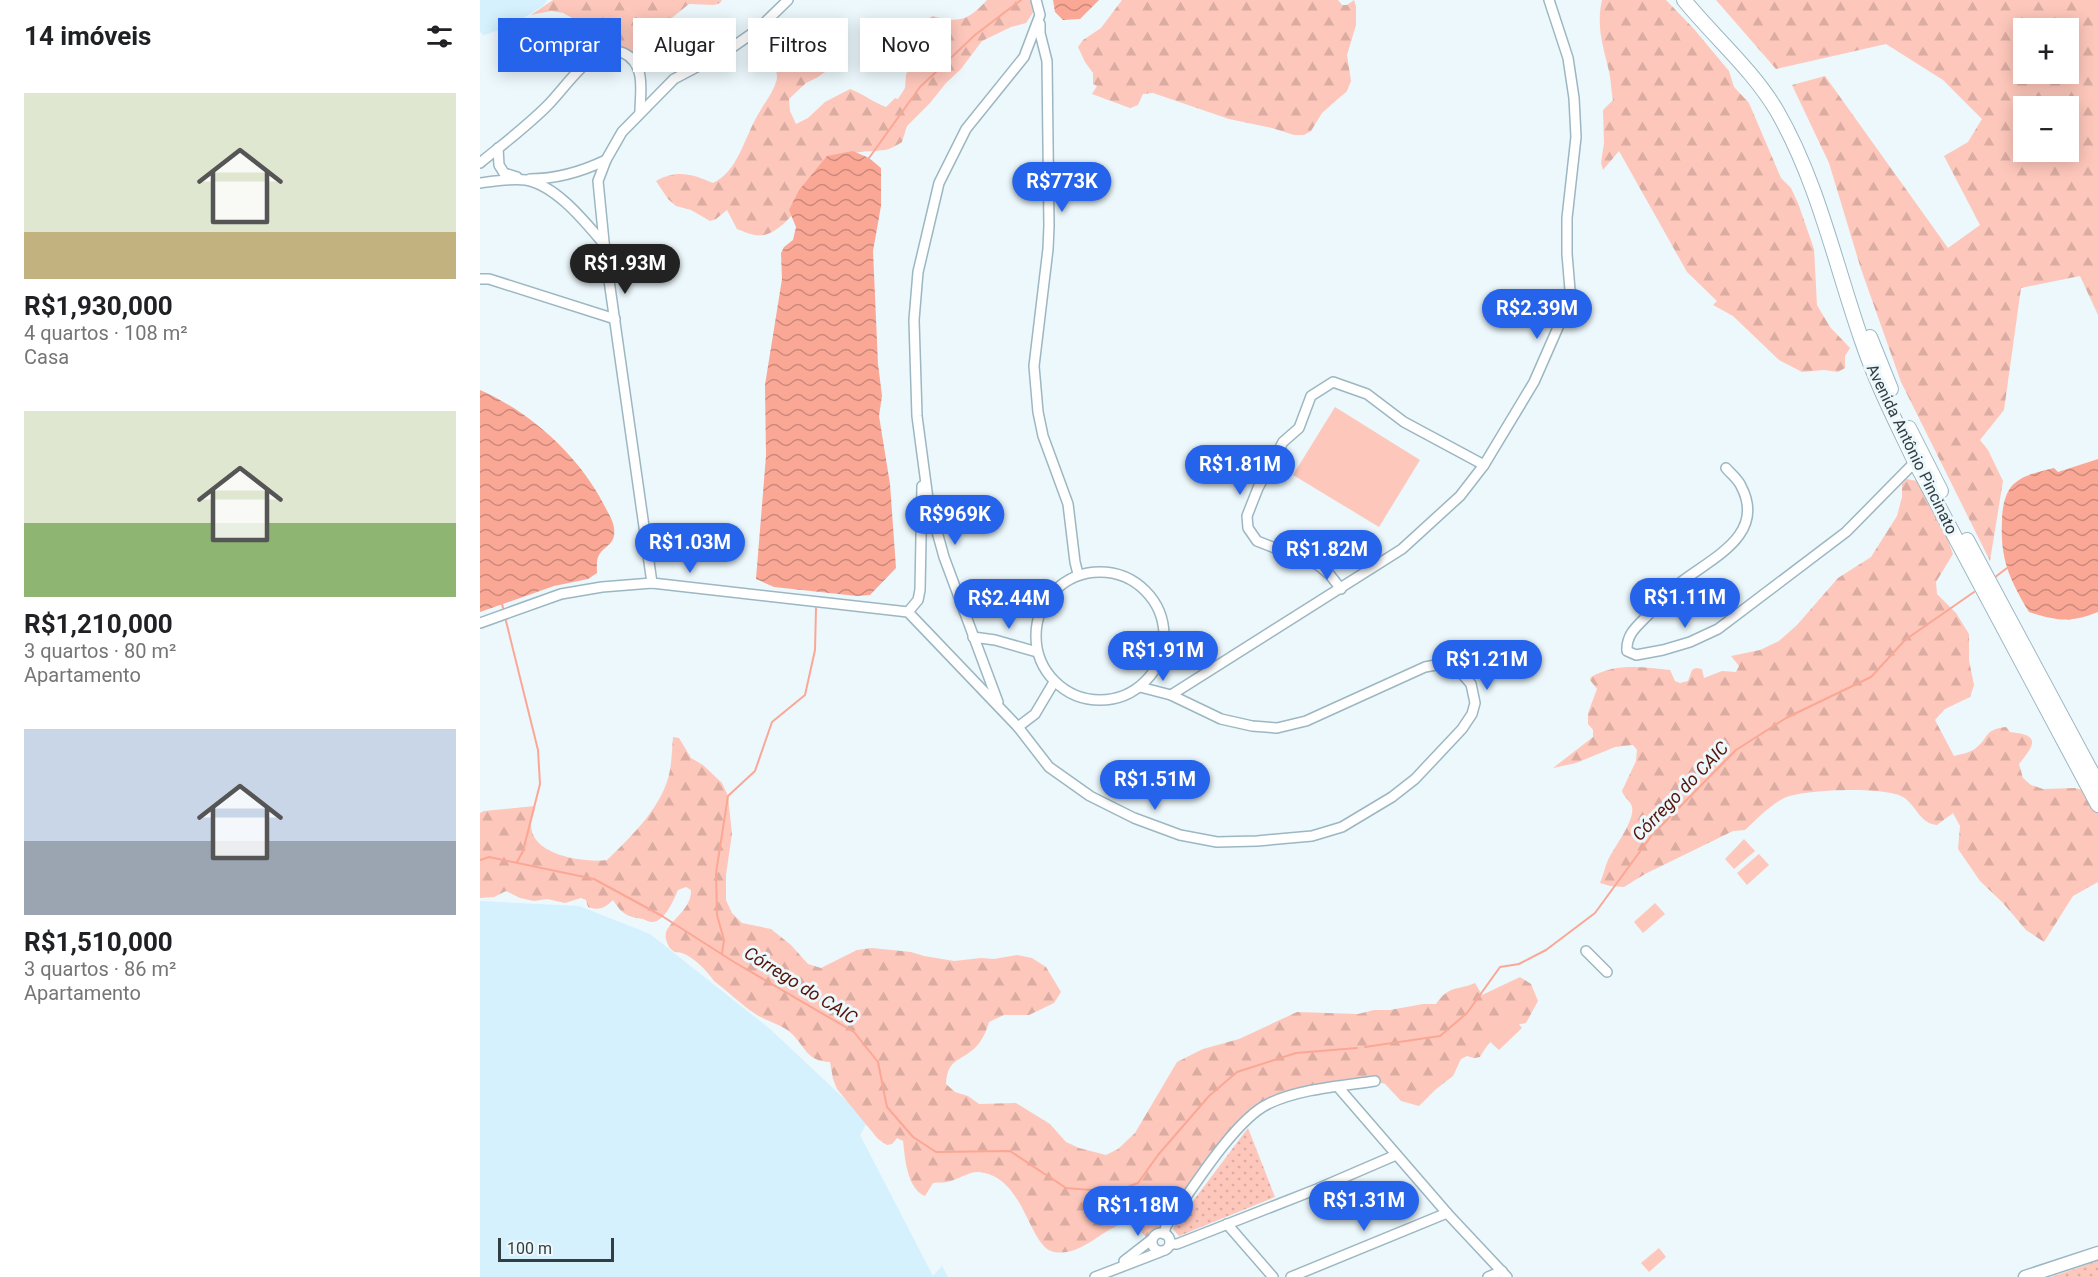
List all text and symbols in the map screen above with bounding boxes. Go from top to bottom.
chip: Comprar [498,18,621,72]
chip: Alugar [633,18,736,72]
chip: Filtros [748,18,848,72]
chip: Novo [860,18,951,72]
map controls [2013,18,2079,162]
button: + [2013,18,2079,84]
icon: filters [423,20,456,53]
text: 14 imóveis [24,21,151,51]
button: − [2013,96,2079,162]
icon: home [186,132,294,240]
pin: R$773K [1013,162,1111,213]
text: R$773K [1026,169,1098,193]
pin: R$1.93M [570,244,680,295]
text: R$1.93M [584,251,666,275]
pin: R$2.39M [1482,289,1592,340]
text: R$1,930,000 [24,291,173,321]
text: R$2.39M [1496,296,1578,320]
text: 4 quartos · 108 m² [24,321,188,345]
text: Casa [24,345,69,369]
street label: Avenida Antônio Pincinato [1863,361,1961,537]
pin: R$1.81M [1185,445,1295,496]
icon: home [186,450,294,558]
text: R$1.81M [1199,452,1281,476]
pin: R$969K [906,495,1004,546]
text: R$969K [919,502,991,526]
pin: R$1.03M [635,523,745,574]
text: R$1.03M [649,530,731,554]
pin: R$1.82M [1272,530,1382,581]
text: R$1.82M [1286,537,1368,561]
pin: R$1.11M [1630,578,1740,629]
pin: R$2.44M [954,579,1064,630]
text: R$1.11M [1644,585,1726,609]
text: R$2.44M [968,586,1050,610]
text: R$1,210,000 [24,609,173,639]
pin: R$1.91M [1108,631,1218,682]
text: R$1.91M [1122,638,1204,662]
text: 3 quartos · 80 m² [24,639,176,663]
pin: R$1.21M [1432,640,1542,691]
text: R$1.21M [1446,647,1528,671]
text: Apartamento [24,663,141,687]
water label: Córrego do CAIC [1627,737,1733,845]
pin: R$1.51M [1100,760,1210,811]
text: R$1.51M [1114,767,1196,791]
icon: home [186,768,294,876]
text: R$1,510,000 [24,927,173,957]
water label: Córrego do CAIC [741,942,862,1029]
text: 3 quartos · 86 m² [24,957,176,981]
text: Apartamento [24,981,141,1005]
pin: R$1.31M [1309,1181,1419,1232]
pin: R$1.18M [1083,1186,1193,1237]
text: R$1.31M [1323,1188,1405,1212]
text: R$1.18M [1097,1193,1179,1217]
scale bar [498,1235,614,1262]
text: 100 m [507,1239,552,1258]

